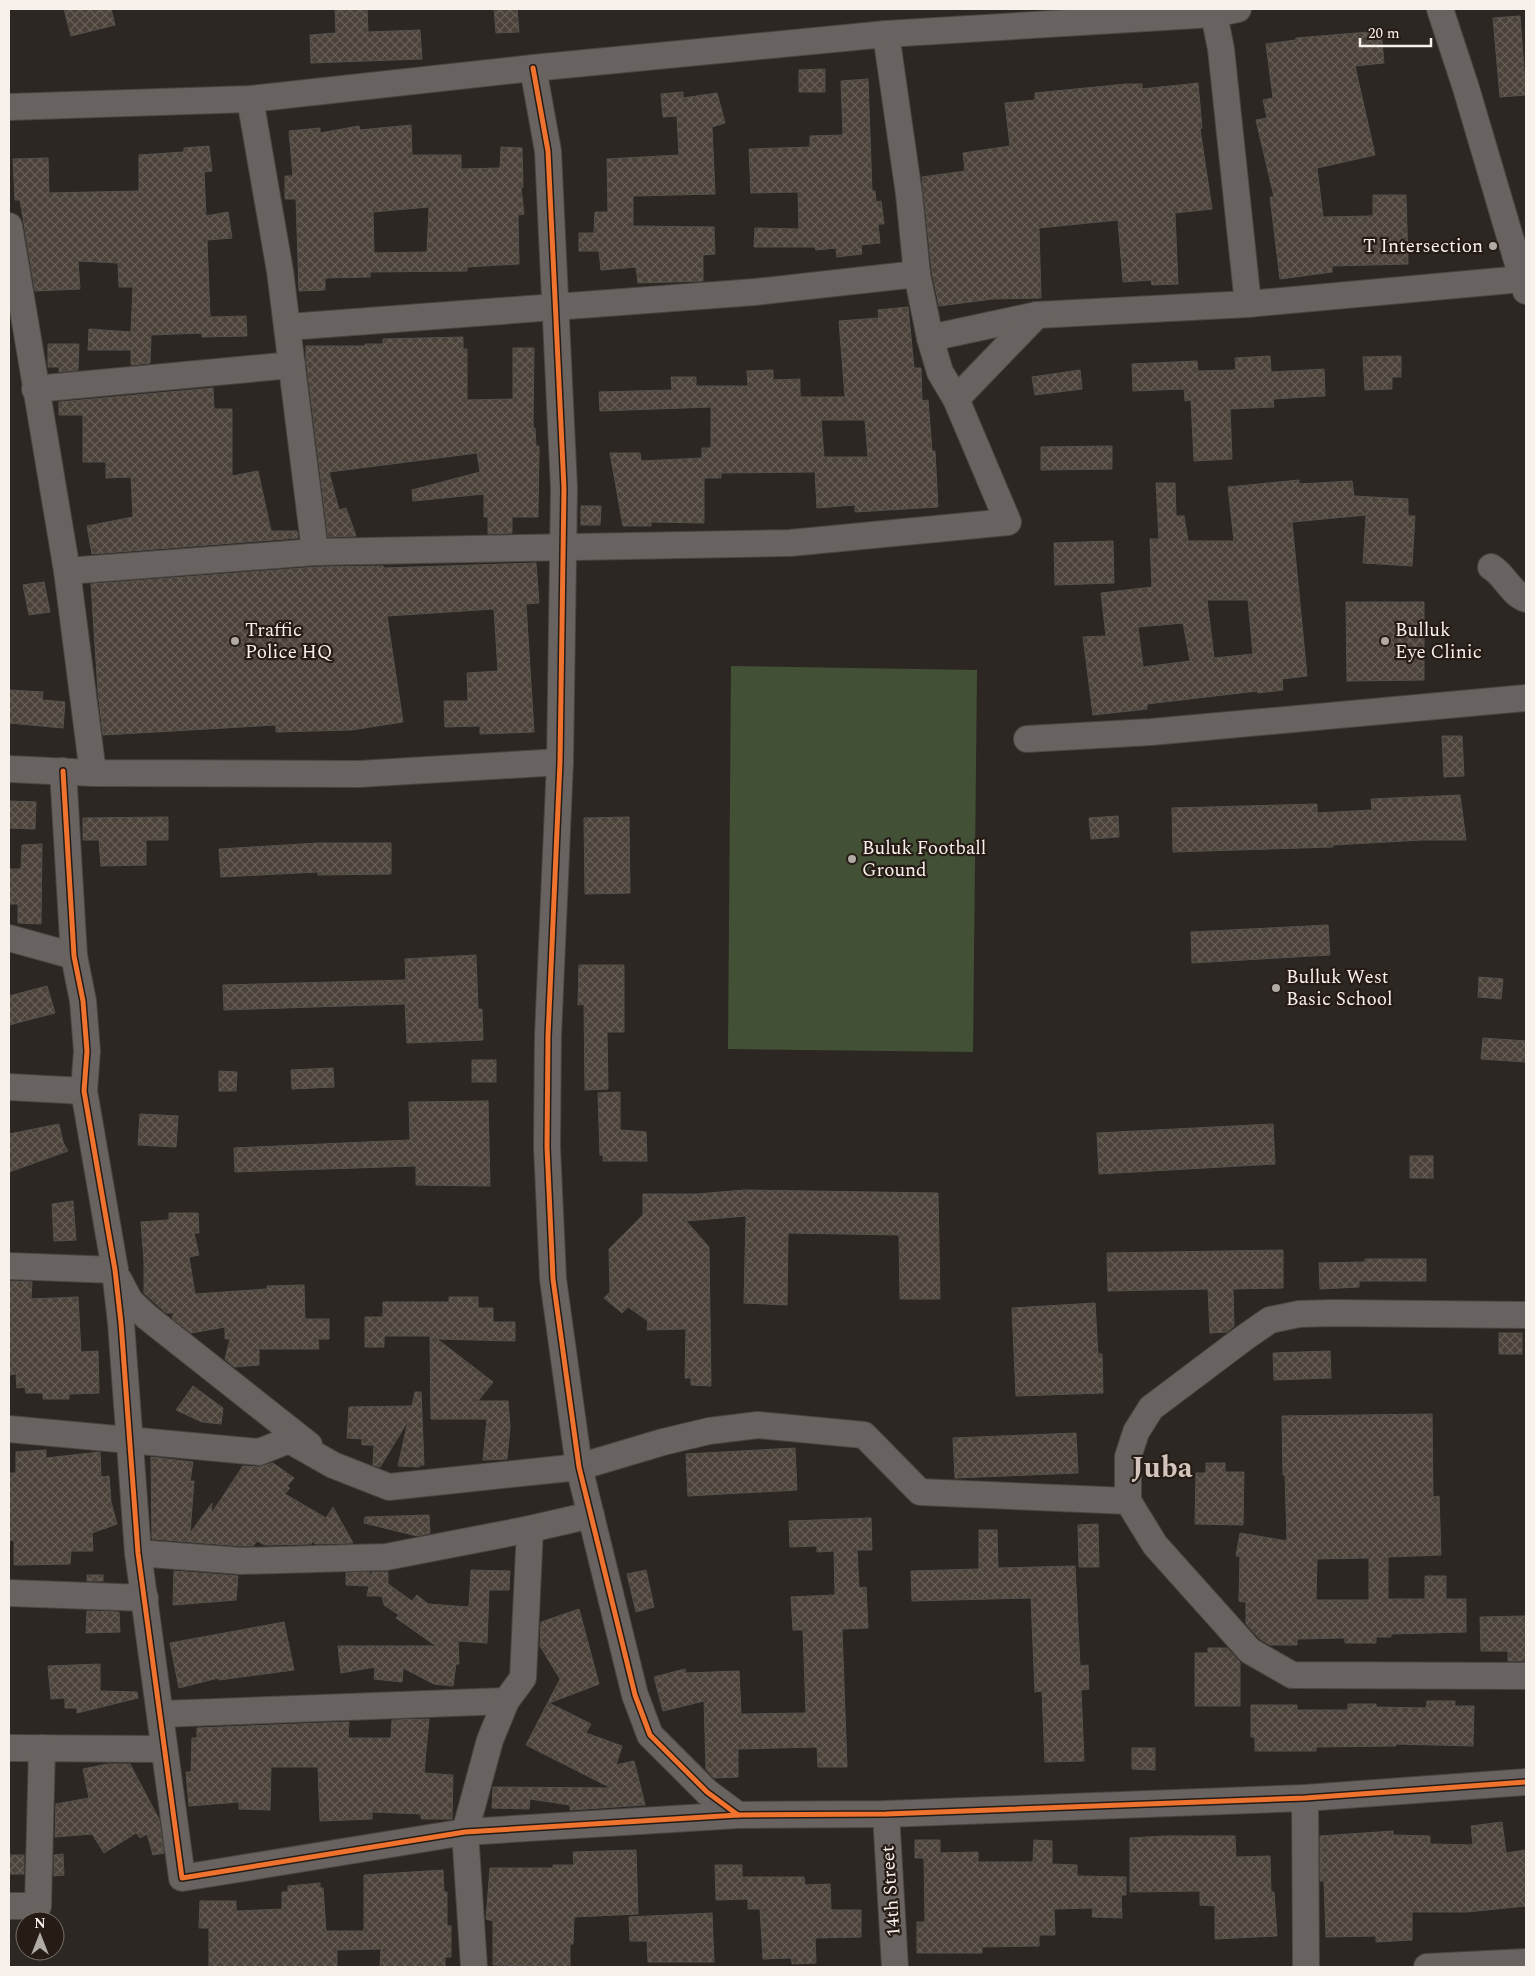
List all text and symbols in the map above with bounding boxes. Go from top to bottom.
scale bar [1360,15,1431,47]
text: 20 m [1368,22,1400,45]
place label: T Intersection [1363,232,1483,261]
marker: T Intersection [1487,240,1499,252]
place label: Traffic Police HQ [245,616,333,667]
place label: Bulluk Eye Clinic [1395,616,1482,667]
marker: Traffic Police HQ [229,635,241,647]
marker: Bulluk Eye Clinic [1379,635,1391,647]
place label: Buluk Football Ground [862,834,986,885]
marker: Buluk Football Ground [846,853,858,865]
place label: Bulluk West Basic School [1286,963,1393,1014]
marker: Bulluk West Basic School [1270,982,1282,994]
district label: Juba [1131,1446,1193,1490]
street label: 14th Street [873,1844,909,1938]
north arrow [15,1911,65,1961]
text: N [34,1913,46,1934]

